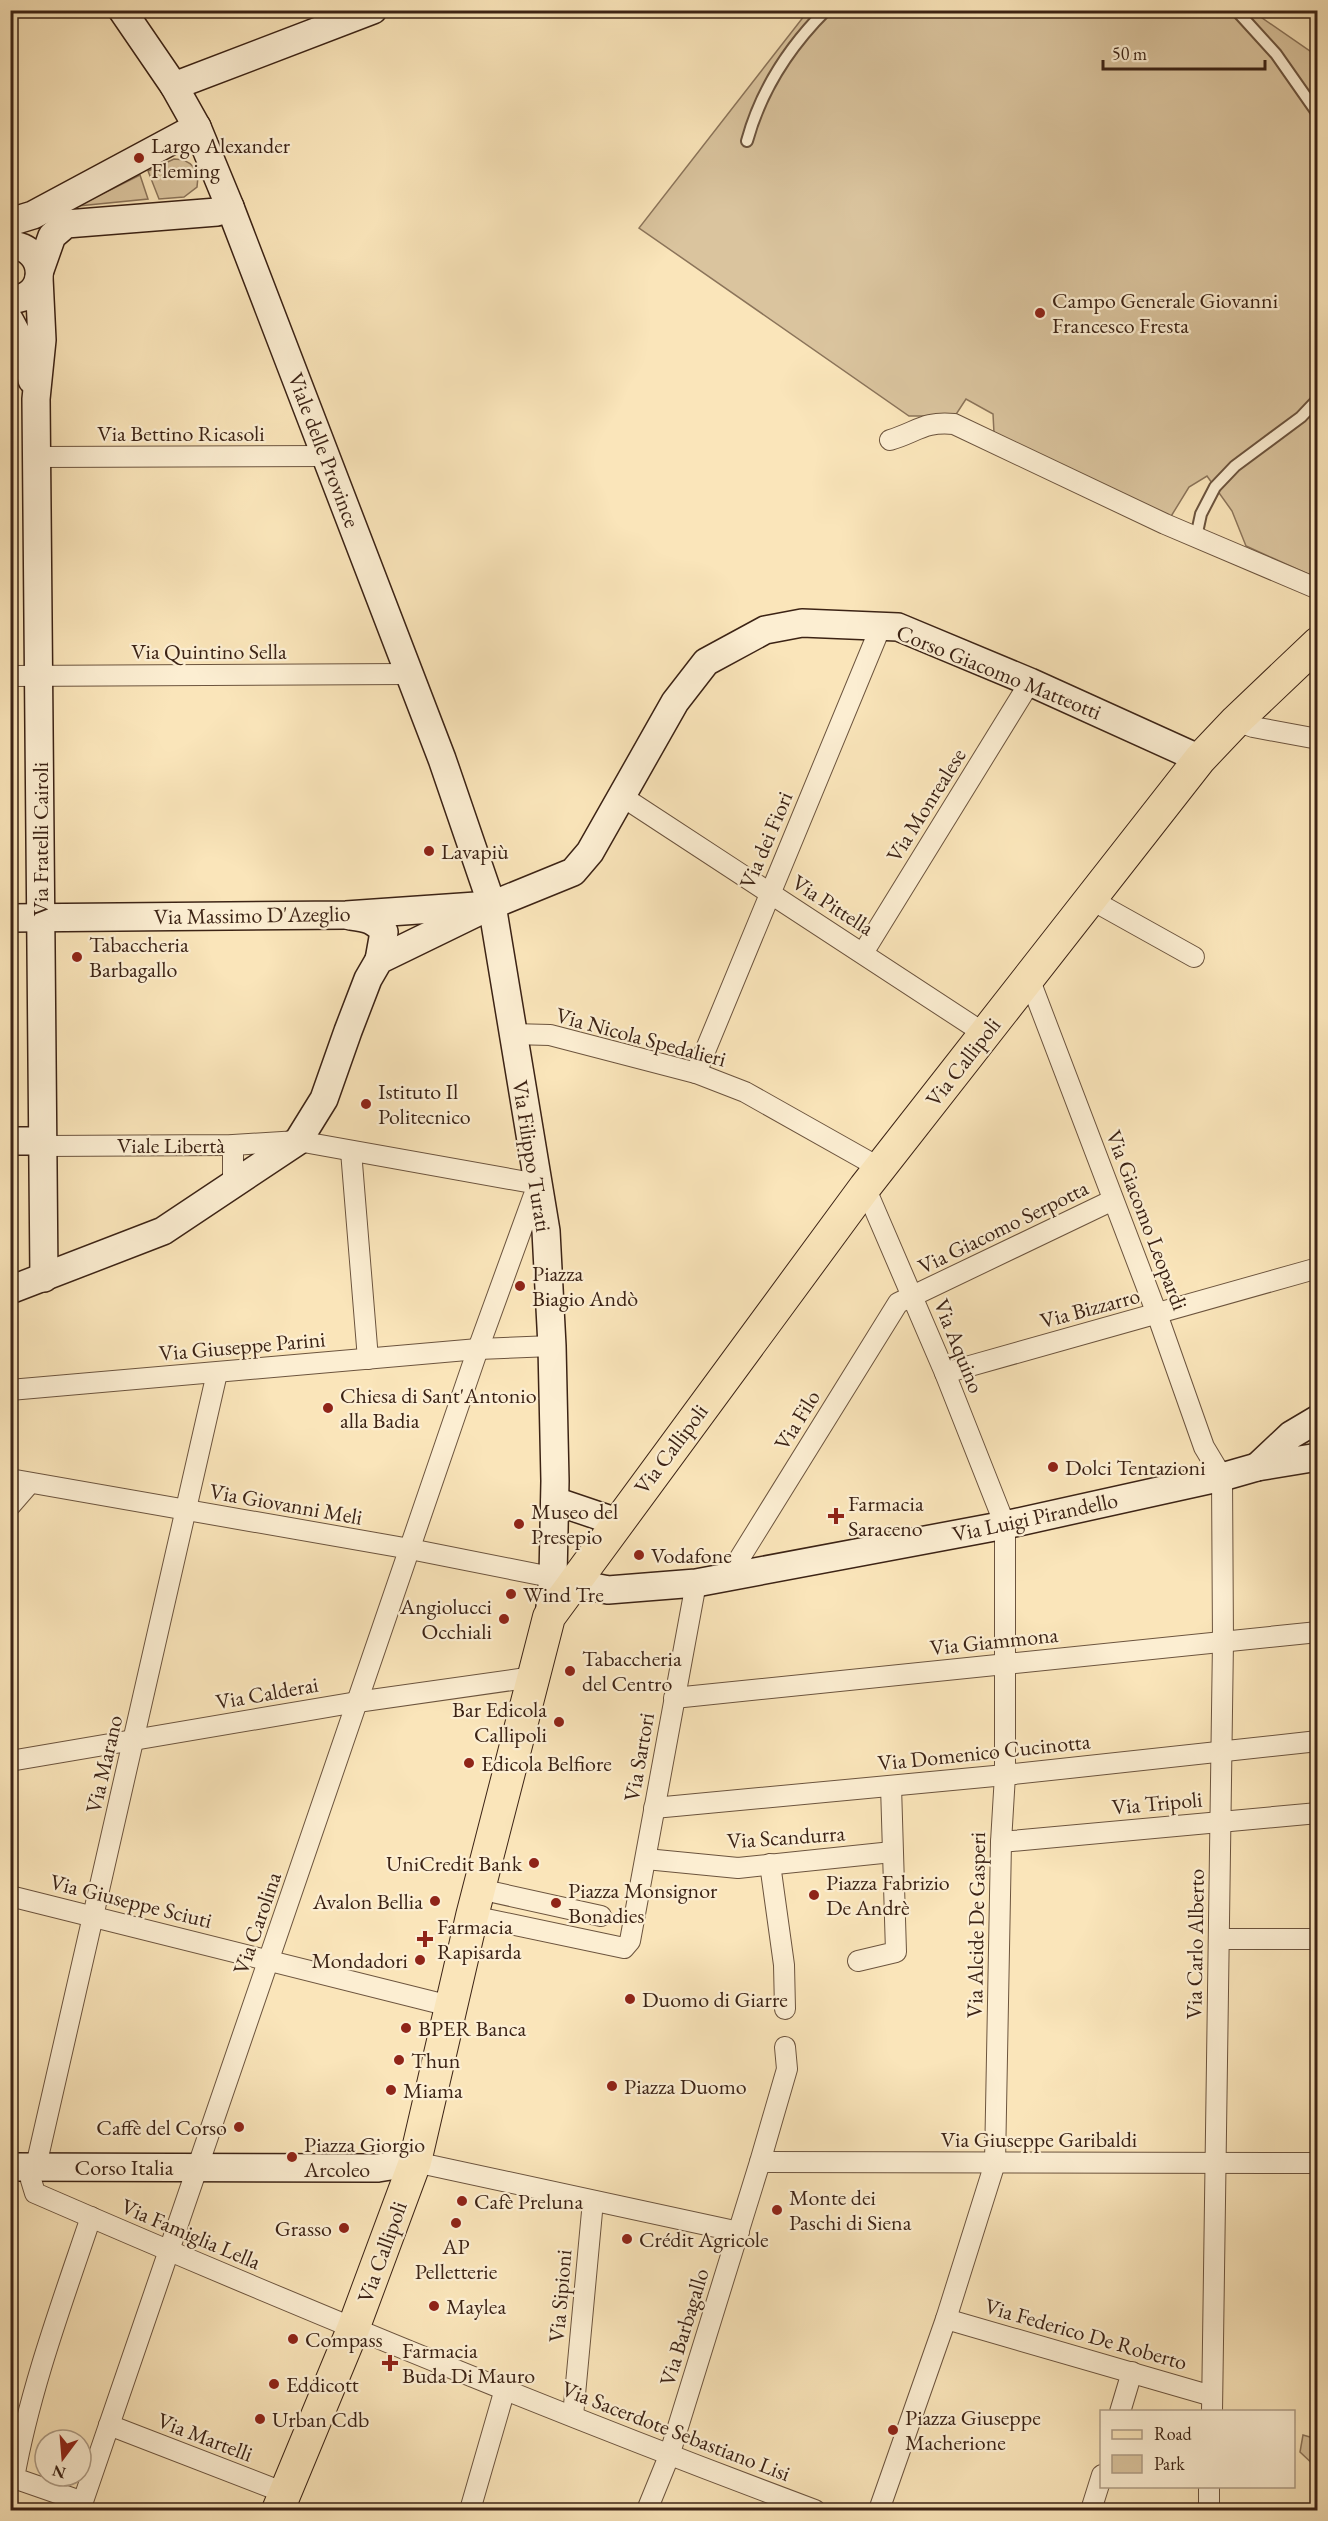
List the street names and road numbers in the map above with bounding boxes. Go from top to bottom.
street label: Viale delle Province [281,368,367,532]
street label: Via Bettino Ricasoli [97,419,265,448]
street label: Corso Giacomo Matteotti [892,618,1106,726]
street label: Via Quintino Sella [131,637,287,666]
street label: Via Monrealese [880,742,973,867]
street label: Via Fratelli Cairoli [26,762,55,916]
street label: Via dei Fiori [733,787,799,893]
street label: Via Pittella [786,868,880,942]
street label: Via Massimo D'Azeglio [153,899,351,931]
street label: Via Nicola Spedalieri [553,1000,729,1074]
street label: Via Callipoli [919,1011,1007,1113]
street label: Via Filippo Turati [506,1078,558,1234]
street label: Via Giacomo Leopardi [1099,1126,1195,1314]
street label: Viale Libertà [117,1131,225,1160]
street label: Via Giacomo Serpotta [913,1173,1093,1281]
street label: Via Bizzarro [1037,1281,1143,1335]
street label: Via Aquino [927,1295,991,1397]
street label: Via Giuseppe Parini [158,1324,326,1368]
street label: Via Filo [767,1384,827,1456]
street label: Via Callipoli [628,1398,714,1500]
street label: Via Giovanni Meli [207,1476,365,1532]
street label: Via Luigi Pirandello [950,1485,1121,1549]
street label: Via Giammona [929,1620,1060,1662]
street label: Via Calderai [213,1670,321,1716]
street label: Via Sartori [617,1710,661,1804]
street label: Via Marano [79,1712,129,1816]
street label: Via Domenico Cucinotta [876,1726,1092,1778]
street label: Via Tripoli [1110,1785,1204,1821]
street label: Via Scandurra [726,1818,846,1856]
street label: Via Alcide De Gasperi [960,1832,992,2018]
street label: Via Giuseppe Sciuti [47,1867,215,1935]
street label: Via Carolina [226,1868,288,1978]
street label: Via Carlo Alberto [1179,1868,1211,2020]
street label: Via Giuseppe Garibaldi [941,2125,1137,2154]
street label: Corso Italia [75,2153,174,2182]
street label: Via Famiglia Lella [117,2192,265,2277]
street label: Via Callipoli [350,2197,414,2307]
street label: Via Sipioni [541,2248,579,2344]
street label: Via Barbagallo [652,2265,716,2389]
street label: Via Federico De Roberto [981,2291,1191,2377]
street label: Via Sacerdote Sebastiano Lisi [558,2374,794,2488]
street label: Via Martelli [153,2406,257,2468]

